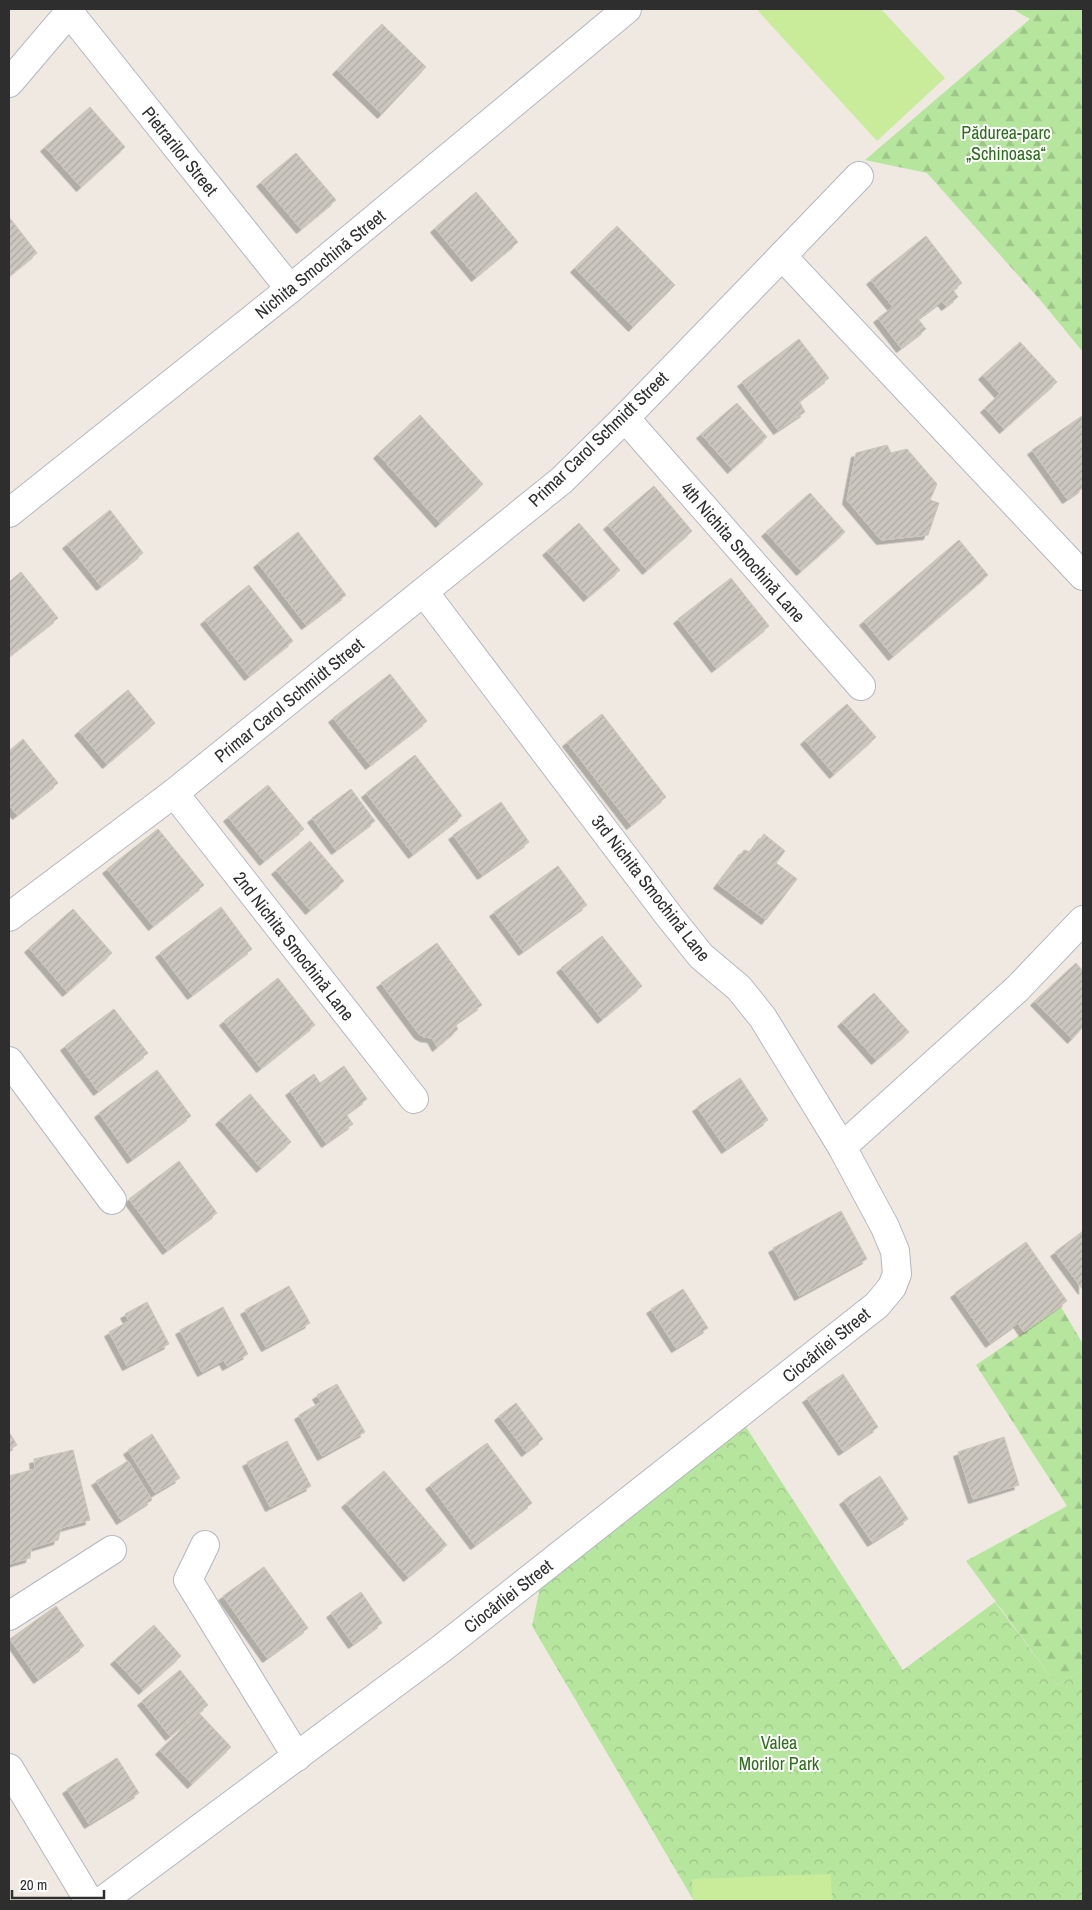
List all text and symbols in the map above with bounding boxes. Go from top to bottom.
street label: Pietrarilor Street [136,101,224,201]
park label: Pădurea-parc „Schinoasa“ [961,120,1051,166]
street label: Nichita Smochină Street [250,204,390,324]
street label: Primar Carol Schmidt Street [523,366,673,512]
street label: 4th Nichita Smochină Lane [675,476,811,628]
street label: Primar Carol Schmidt Street [209,632,369,768]
street label: 3rd Nichita Smochină Lane [586,810,716,966]
street label: 2nd Nichita Smochină Lane [228,866,360,1026]
street label: Ciocârliei Street [777,1302,875,1388]
street label: Ciocârliei Street [458,1553,558,1639]
park label: Valea Morilor Park [739,1730,820,1776]
scale bar [12,1868,105,1900]
text: 20 m [20,1874,47,1895]

